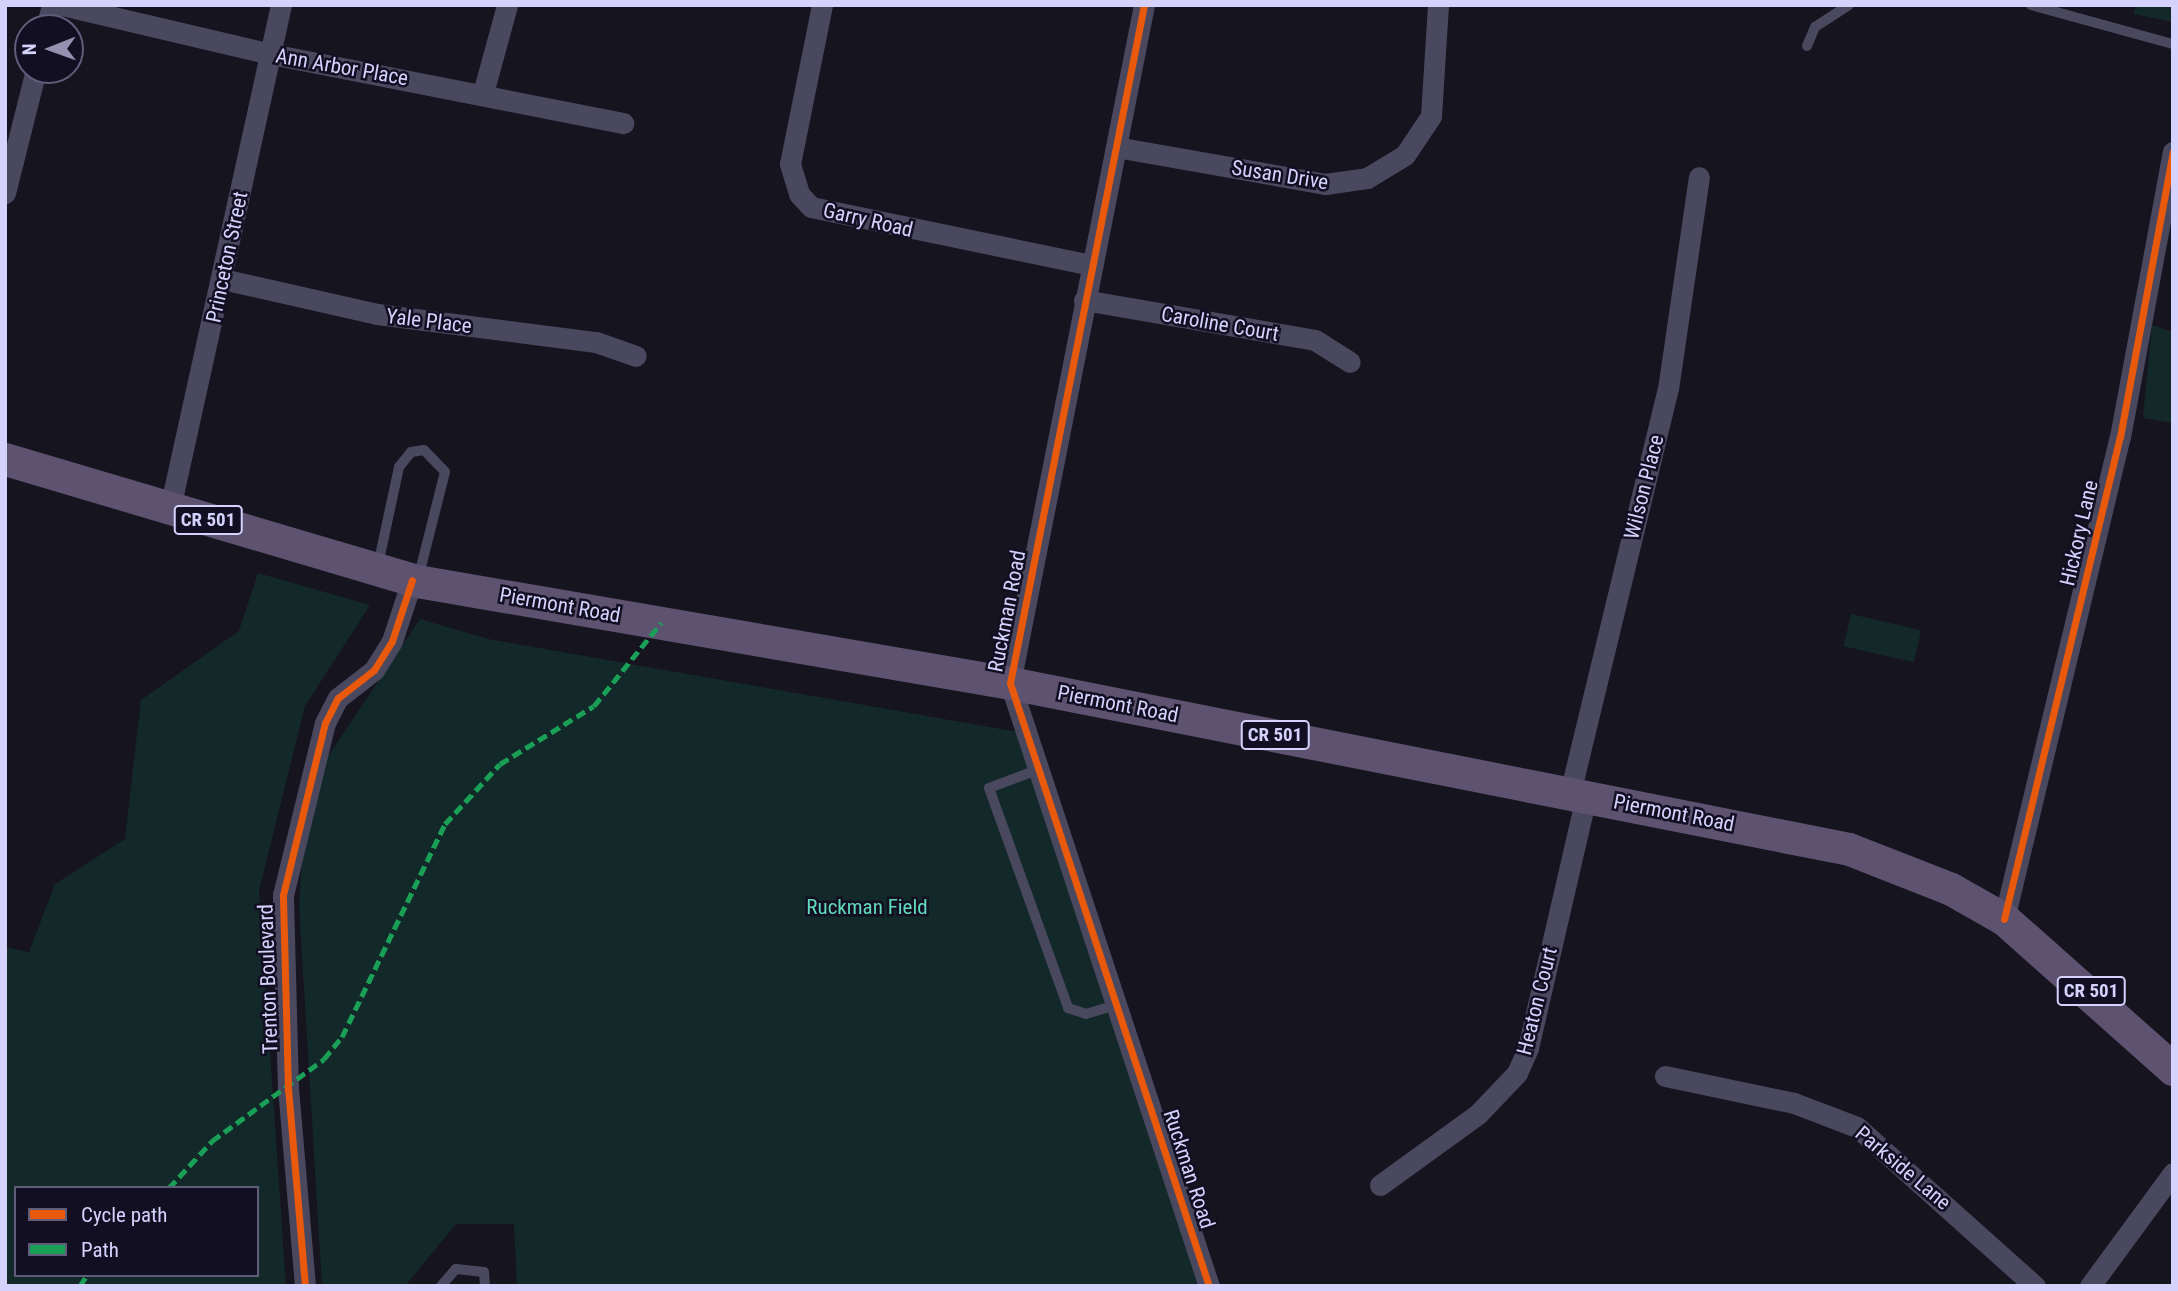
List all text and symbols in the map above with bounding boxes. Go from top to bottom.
north arrow [14,14,84,84]
text: N [18,43,41,55]
street label: Ann Arbor Place [274,43,410,91]
street label: Susan Drive [1230,155,1330,195]
street label: Princeton Street [201,189,253,325]
street label: Garry Road [821,197,915,243]
street label: Caroline Court [1159,301,1281,347]
street label: Yale Place [385,303,473,339]
street label: Wilson Place [1619,432,1669,542]
street label: Hickory Lane [2055,478,2103,588]
road number: CR 501 [173,505,243,536]
street label: Ruckman Road [983,548,1031,674]
street label: Piermont Road [498,582,622,628]
street label: Piermont Road [1056,680,1180,728]
road number: CR 501 [1240,720,1310,750]
street label: Piermont Road [1612,789,1736,837]
park label: Ruckman Field [806,894,928,920]
street label: Trenton Boulevard [253,904,283,1054]
street label: Heaton Court [1511,944,1563,1058]
road number: CR 501 [2056,976,2126,1007]
street label: Ruckman Road [1158,1106,1220,1232]
street label: Parkside Lane [1850,1121,1956,1215]
legend [14,1186,259,1277]
text: Cycle path [81,1203,167,1227]
text: Path [81,1238,119,1262]

